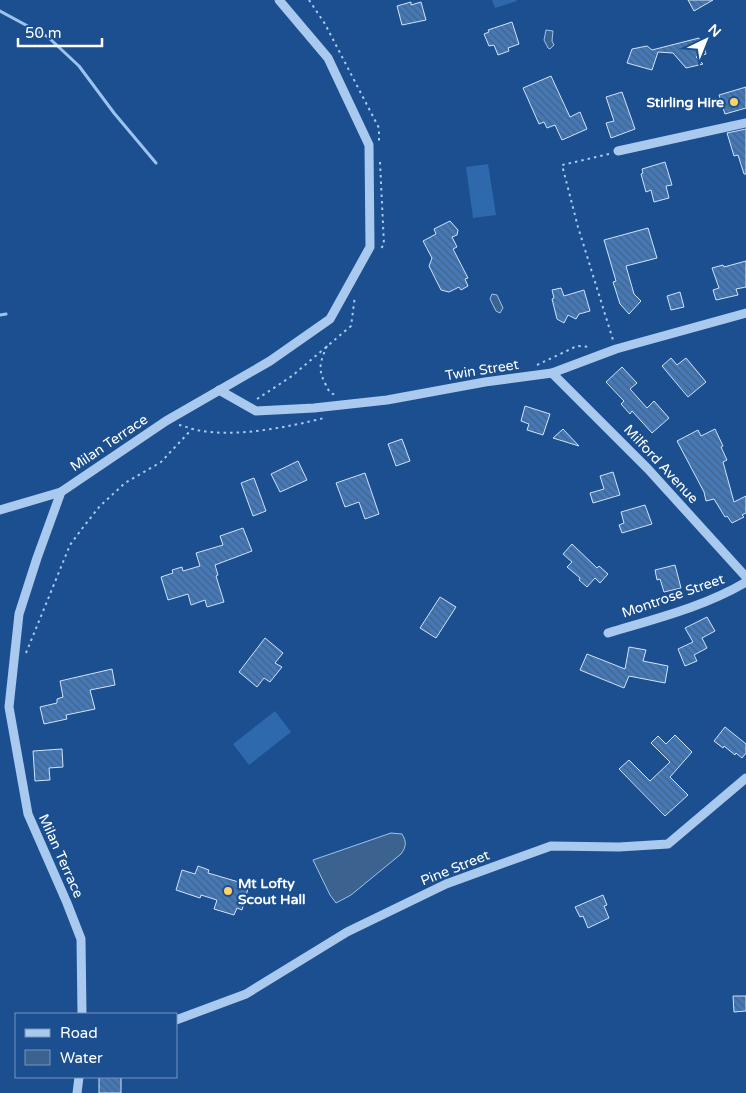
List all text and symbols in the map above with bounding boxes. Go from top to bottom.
scale bar [18,15,101,47]
north arrow [681,15,731,65]
text: N [705,21,724,41]
text: 50 m [25,24,62,42]
place label: Stirling Hire [647,94,724,111]
marker: Stirling Hire [728,96,740,108]
street label: Twin Street [444,356,521,384]
street label: Milan Terrace [67,411,151,475]
street label: Milford Avenue [620,421,702,507]
street label: Montrose Street [619,570,727,622]
street label: Milan Terrace [35,811,87,901]
street label: Pine Street [418,846,493,890]
place label: Mt Lofty Scout Hall [238,875,305,908]
marker: Mt Lofty Scout Hall [222,885,234,897]
legend [15,1013,178,1078]
text: Road [60,1024,98,1042]
text: Water [60,1049,103,1067]

